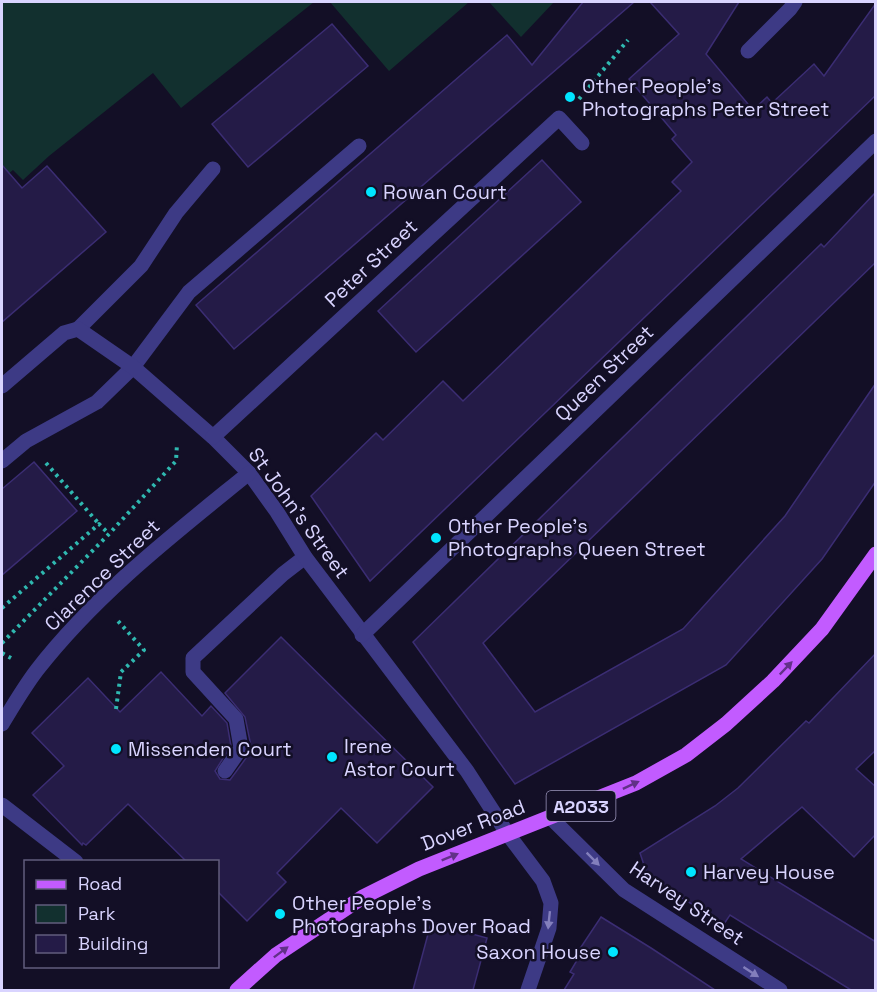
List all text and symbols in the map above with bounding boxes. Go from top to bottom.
place label: Other People's Photographs Peter Street [582,73,829,122]
marker: Other People's Photographs Peter Street [563,90,577,104]
place label: Rowan Court [383,179,507,205]
marker: Rowan Court [364,185,378,199]
street label: Peter Street [319,213,423,313]
street label: Queen Street [549,319,659,427]
street label: St John's Street [243,442,355,584]
street label: Clarence Street [39,513,165,637]
place label: Other People's Photographs Queen Street [448,513,706,562]
marker: Other People's Photographs Queen Street [429,531,443,545]
one-way arrow [778,661,792,675]
place label: Irene Astor Court [344,733,455,782]
place label: Missenden Court [128,736,292,762]
marker: Missenden Court [109,742,123,756]
marker: Irene Astor Court [325,750,339,764]
one-way arrow [623,780,641,790]
road number: A2033 [546,791,616,821]
street label: Dover Road [417,793,529,857]
one-way arrow [441,851,459,861]
one-way arrow [585,852,600,866]
street label: Harvey Street [625,855,749,951]
place label: Harvey House [703,859,835,885]
legend [24,860,219,968]
marker: Harvey House [684,865,698,879]
text: Road [78,872,122,895]
place label: Other People's Photographs Dover Road [292,890,531,939]
text: Park [78,902,116,925]
marker: Other People's Photographs Dover Road [273,907,287,921]
one-way arrow [544,911,554,930]
text: Building [78,932,148,955]
place label: Saxon House [476,939,601,965]
marker: Saxon House [606,945,620,959]
one-way arrow [272,946,288,958]
one-way arrow [743,966,759,977]

